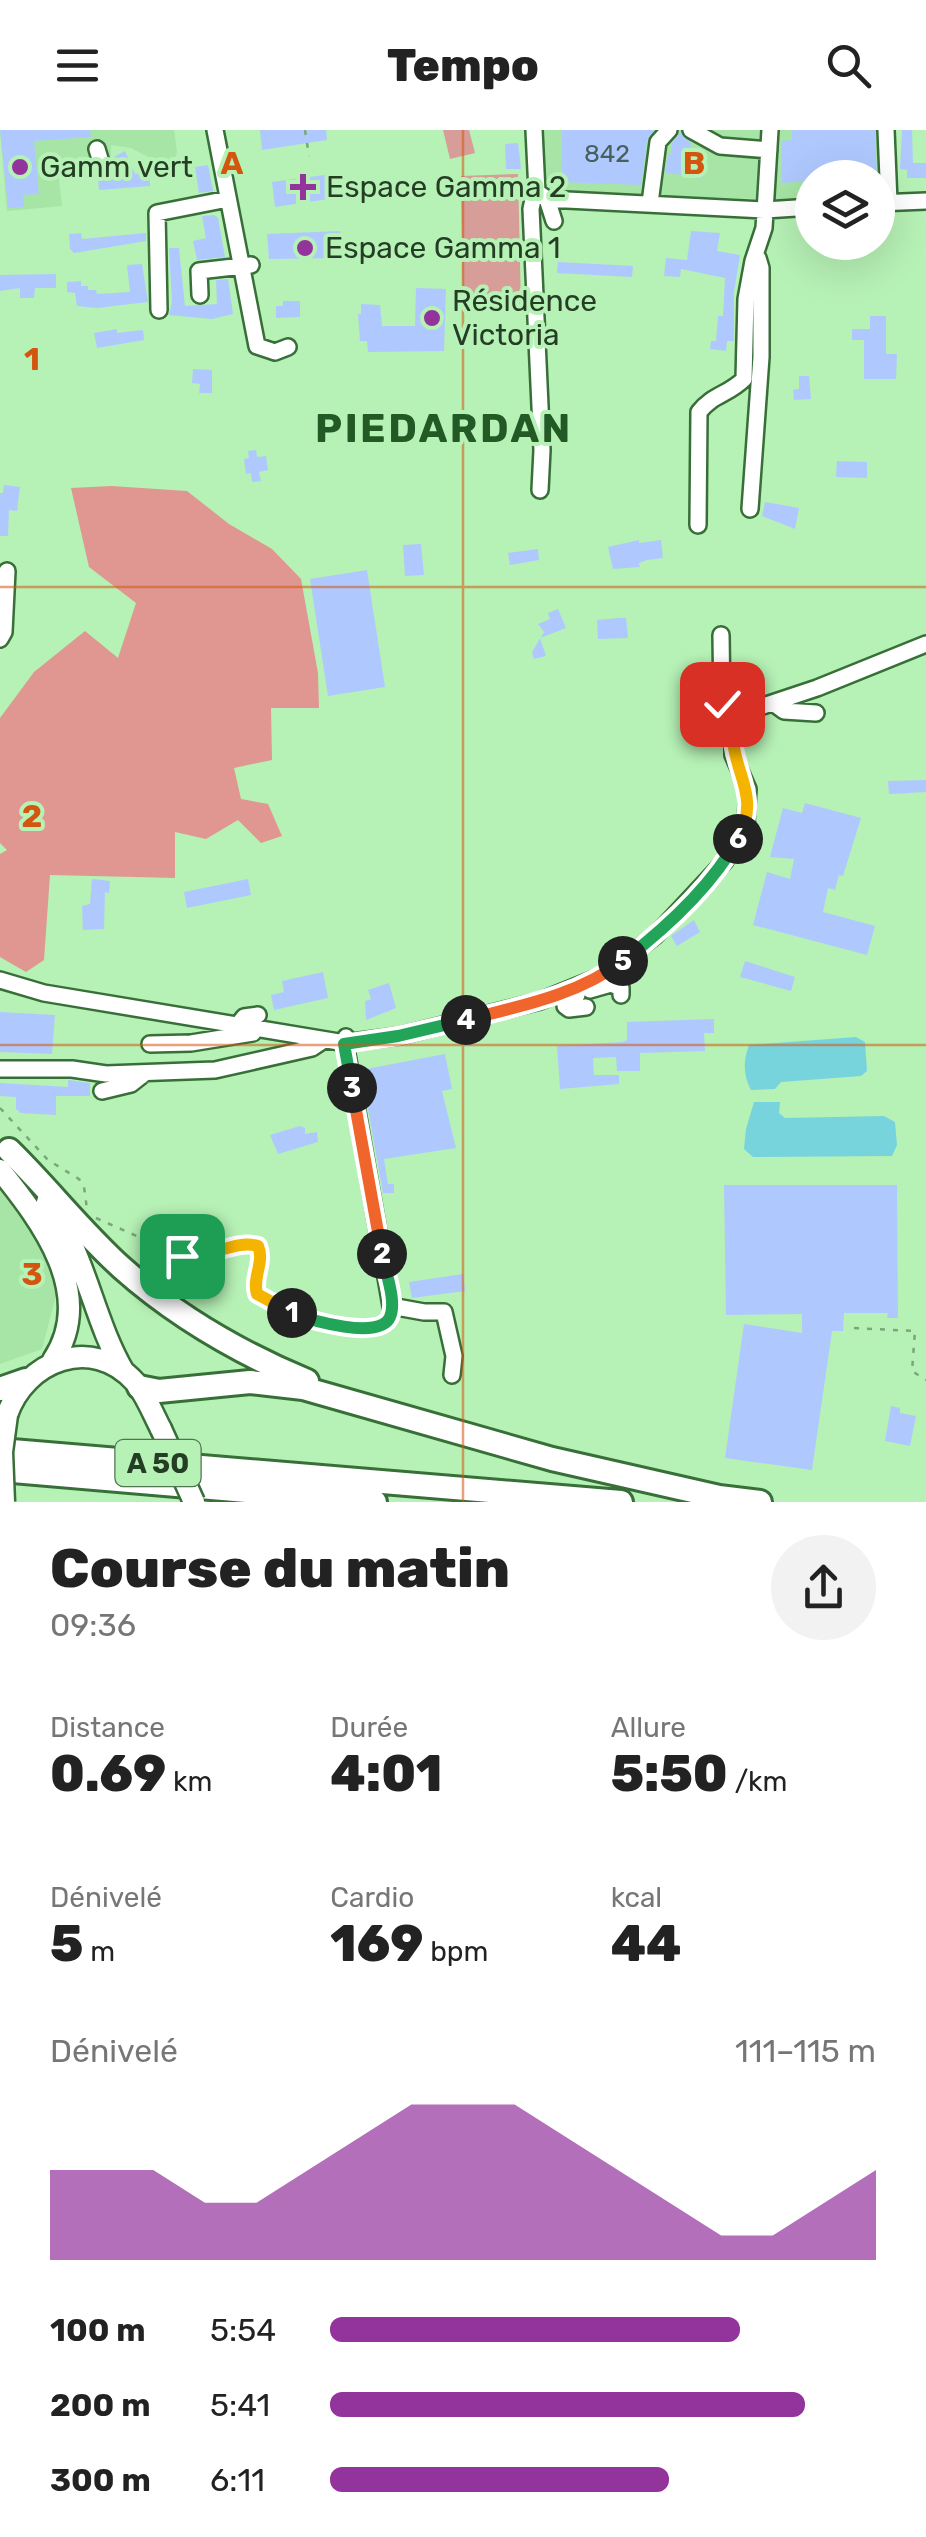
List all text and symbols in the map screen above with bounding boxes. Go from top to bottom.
icon: menu [50,38,105,93]
icon: search [821,38,876,93]
text: Tempo [387,39,539,92]
house number: 842 [584,139,630,168]
text: A [221,144,244,182]
text: B [683,144,705,182]
place label: Gamm vert [40,149,193,185]
marker: Gamm vert [9,156,31,178]
map controls [795,160,895,260]
button: layers [795,160,895,260]
place label: Espace Gamma 2 [326,169,566,205]
marker: Espace Gamma 2 [290,174,316,200]
place label: Espace Gamma 1 [325,230,561,266]
marker: Espace Gamma 1 [294,237,316,259]
place label: Résidence Victoria [452,283,597,353]
marker: Résidence Victoria [421,307,443,329]
text: 1 [24,340,40,378]
district label: PIEDARDAN [315,405,573,452]
pin [680,662,765,747]
icon: check [695,677,750,732]
text: 2 [22,797,42,835]
pin: 6 [713,814,763,864]
text: 6 [729,822,747,855]
pin: 5 [598,936,648,986]
text: 5 [614,944,632,977]
pin: 4 [441,995,491,1045]
text: 4 [456,1003,476,1036]
pin: 3 [327,1063,377,1113]
text: 3 [343,1071,361,1104]
pin [140,1214,225,1299]
icon: arrive [155,1229,210,1284]
pin: 2 [357,1229,407,1279]
text: 2 [373,1237,391,1270]
text: 3 [21,1255,43,1293]
pin: 1 [267,1288,317,1338]
text: 1 [285,1296,299,1329]
road number: A 50 [116,1440,200,1486]
button: share [771,1535,876,1640]
text: Course du matin [50,1536,510,1601]
text: 09:36 [50,1606,136,1644]
text: Distance [50,1711,165,1744]
text: Durée [330,1711,408,1744]
text: Allure [611,1711,686,1744]
text: 0.69 [50,1744,166,1804]
text: 4:01 [330,1744,442,1804]
text: 5:50 [611,1744,728,1804]
text: km [166,1765,212,1798]
text: /km [728,1765,787,1798]
text: Dénivelé [50,1881,162,1914]
text: Cardio [330,1881,414,1914]
text: kcal [611,1881,662,1914]
text: 5 [50,1914,83,1974]
text: 169 [330,1914,423,1974]
text: 44 [611,1914,682,1974]
text: m [83,1935,115,1968]
text: bpm [423,1935,488,1968]
text: Dénivelé [50,2032,178,2070]
text: 111–115 m [735,2032,876,2070]
text: 100 m [50,2311,146,2349]
text: 5:54 [210,2311,276,2349]
text: 200 m [50,2386,150,2424]
text: 5:41 [210,2386,270,2424]
text: 300 m [50,2461,151,2499]
text: 6:11 [210,2461,265,2499]

